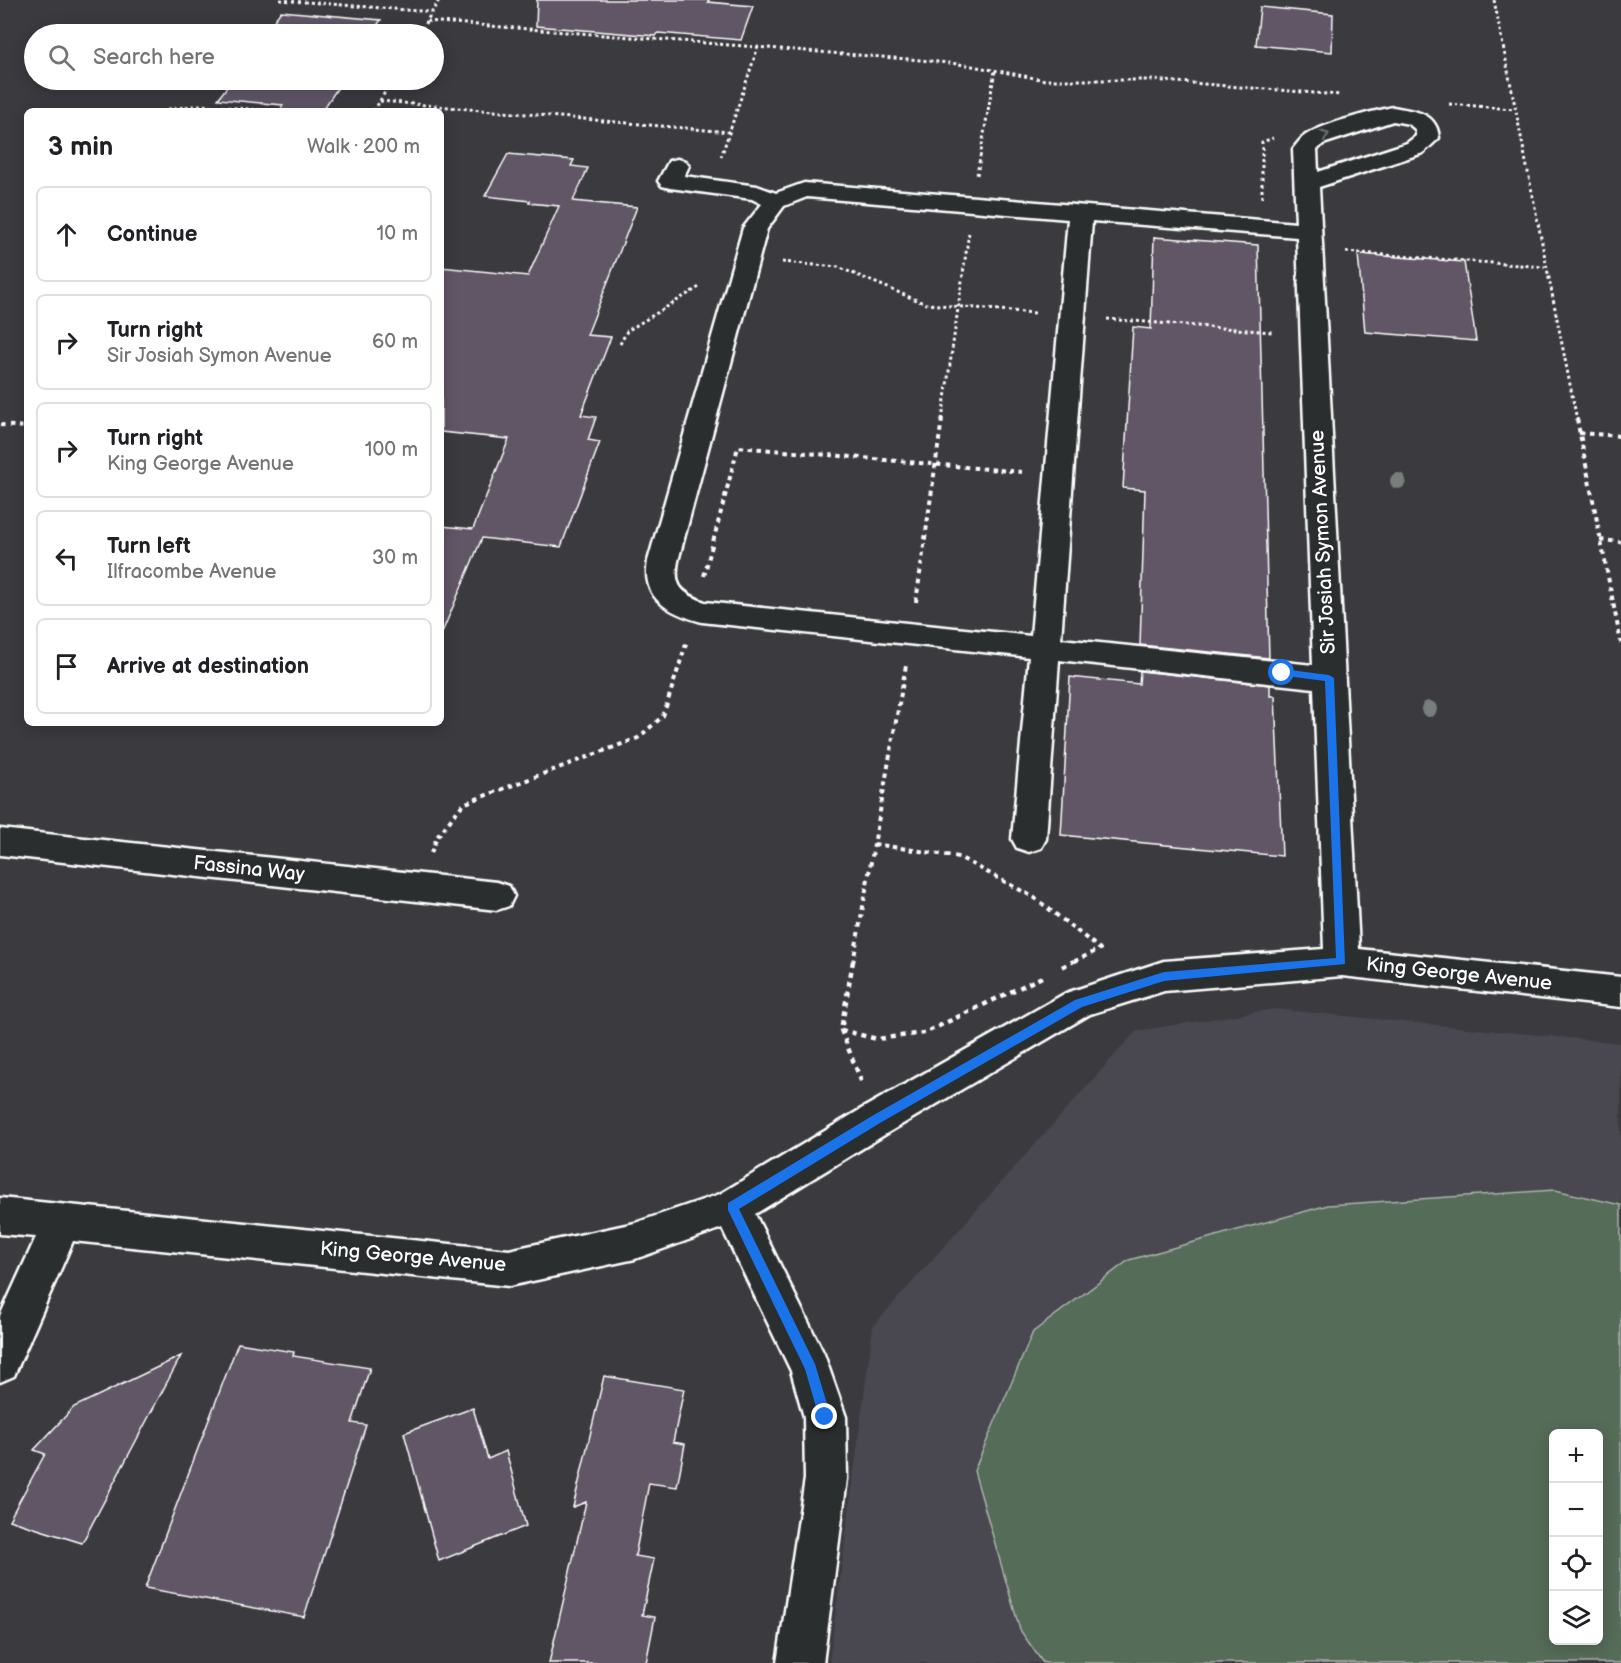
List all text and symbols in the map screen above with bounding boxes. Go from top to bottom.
search box [24,24,444,90]
icon: search [45,41,78,74]
text: Search here [93,44,215,71]
one-way arrow [1319,130,1330,143]
text: 3 min [48,132,113,163]
text: Walk · 200 m [307,135,420,159]
icon: ahead [50,218,83,251]
text: Continue [107,221,197,248]
text: 10 m [377,222,418,246]
text: Turn right [107,317,203,344]
icon: right [50,326,83,359]
text: 60 m [372,330,418,354]
text: Sir Josiah Symon Avenue [107,344,332,368]
text: Turn right [107,425,203,452]
street label: Sir Josiah Symon Avenue [1305,429,1341,655]
icon: right [50,434,83,467]
text: 100 m [365,438,418,462]
text: King George Avenue [107,452,294,476]
text: Turn left [107,533,191,560]
icon: left [50,542,83,575]
text: 30 m [372,546,418,570]
text: Ilfracombe Avenue [107,560,276,584]
icon: arrive [50,650,83,683]
text: Arrive at destination [107,653,309,680]
route start [1268,659,1294,685]
street label: Fassina Way [192,851,306,887]
street label: King George Avenue [1365,952,1553,996]
street label: King George Avenue [319,1237,507,1277]
route end [811,1403,837,1429]
map controls [1549,1429,1603,1645]
button: + [1549,1429,1603,1483]
button: − [1549,1483,1603,1537]
button: locate [1549,1537,1603,1591]
button: layers [1549,1591,1603,1645]

